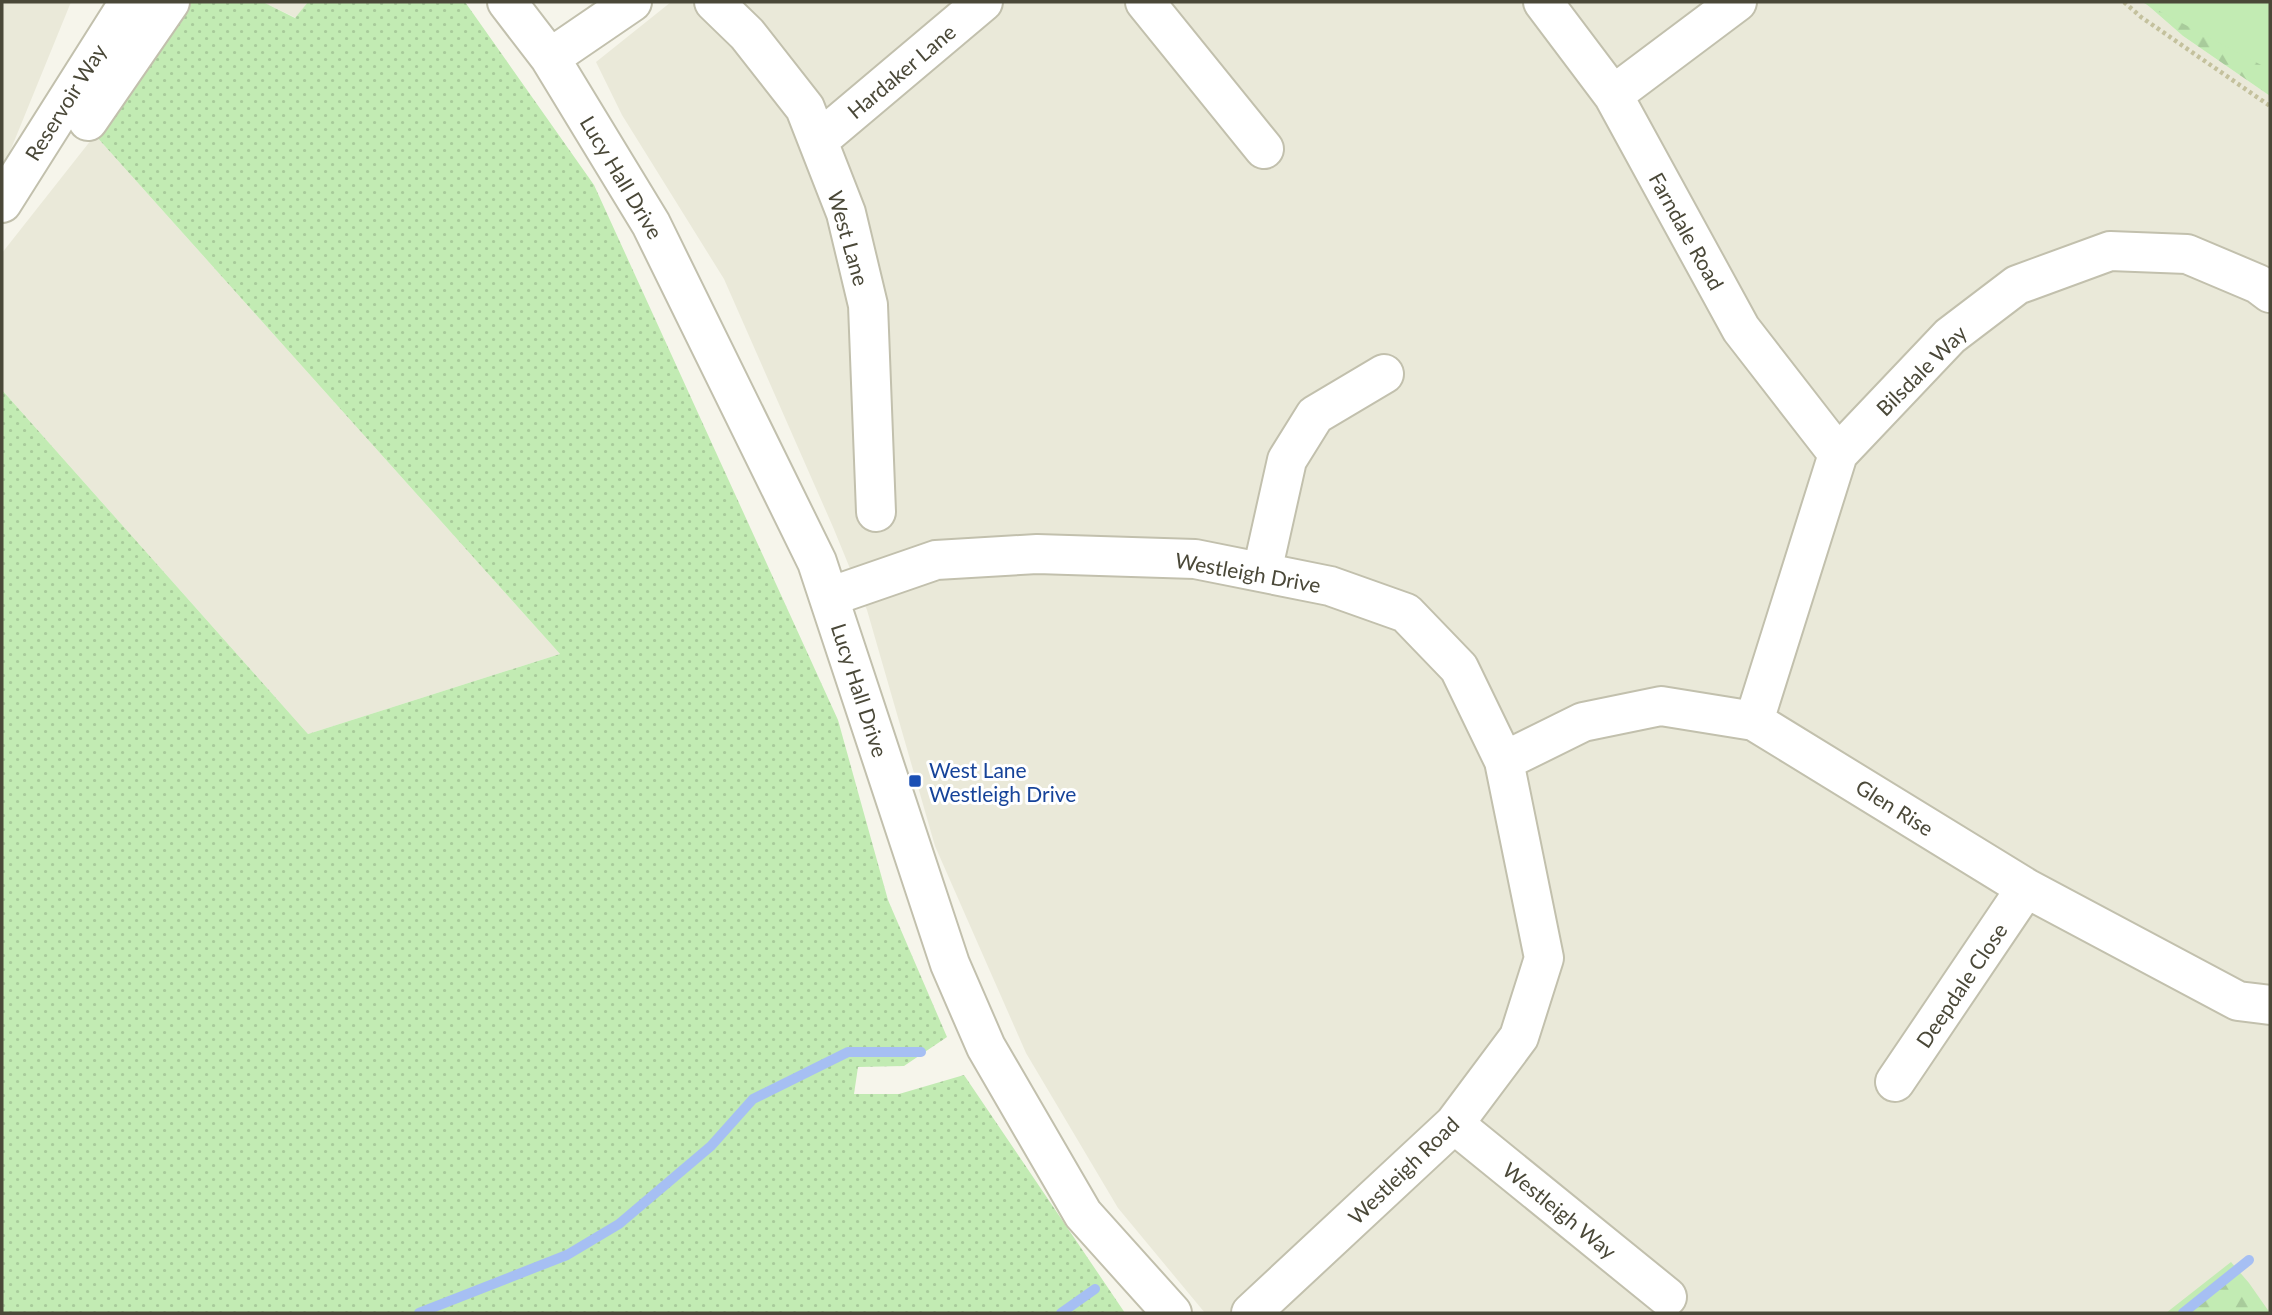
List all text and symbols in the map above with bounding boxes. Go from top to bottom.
street label: Hardaker Lane [842,19,960,123]
street label: Reservoir Way [19,39,111,165]
street label: Lucy Hall Drive [575,111,669,243]
street label: Farndale Road [1644,168,1730,294]
street label: West Lane [824,188,874,288]
street label: Bilsdale Way [1871,320,1971,420]
street label: Westleigh Drive [1173,547,1323,597]
street label: Lucy Hall Drive [827,620,893,760]
place label: West Lane Westleigh Drive [929,757,1076,806]
marker: West Lane Westleigh Drive [907,773,923,789]
street label: Glen Rise [1852,773,1938,841]
street label: Deepdale Close [1910,918,2012,1052]
street label: Westleigh Road [1343,1111,1463,1229]
street label: Westleigh Way [1498,1157,1622,1263]

